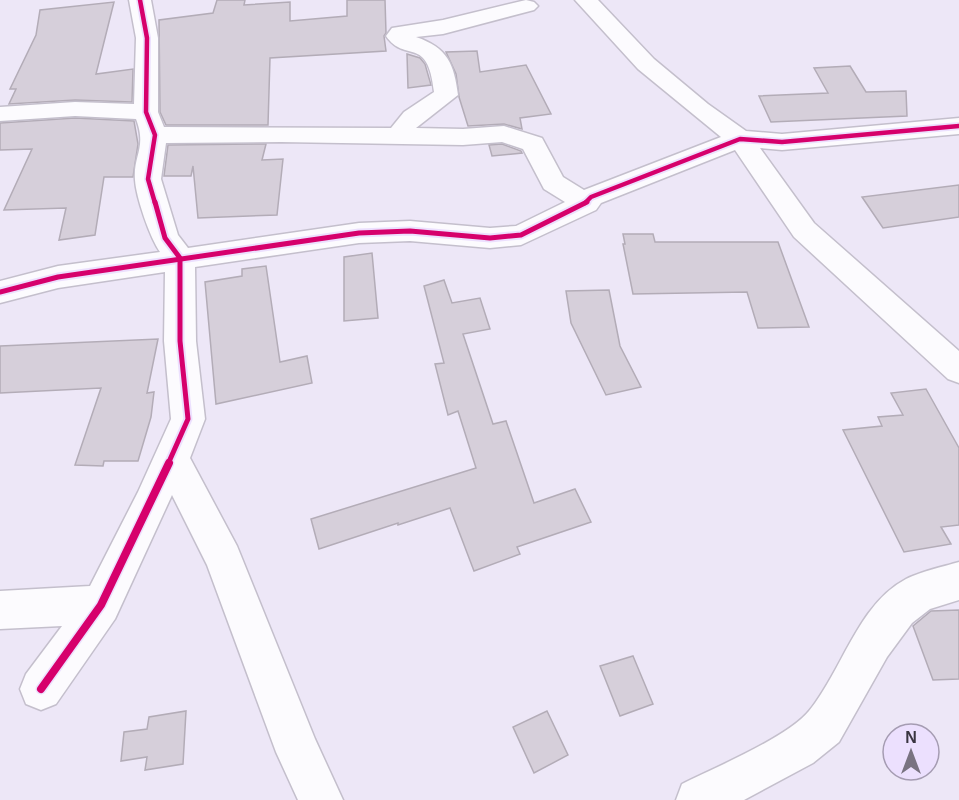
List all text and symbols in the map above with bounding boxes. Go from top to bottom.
north arrow [881,722,941,782]
text: N [905,729,917,746]

